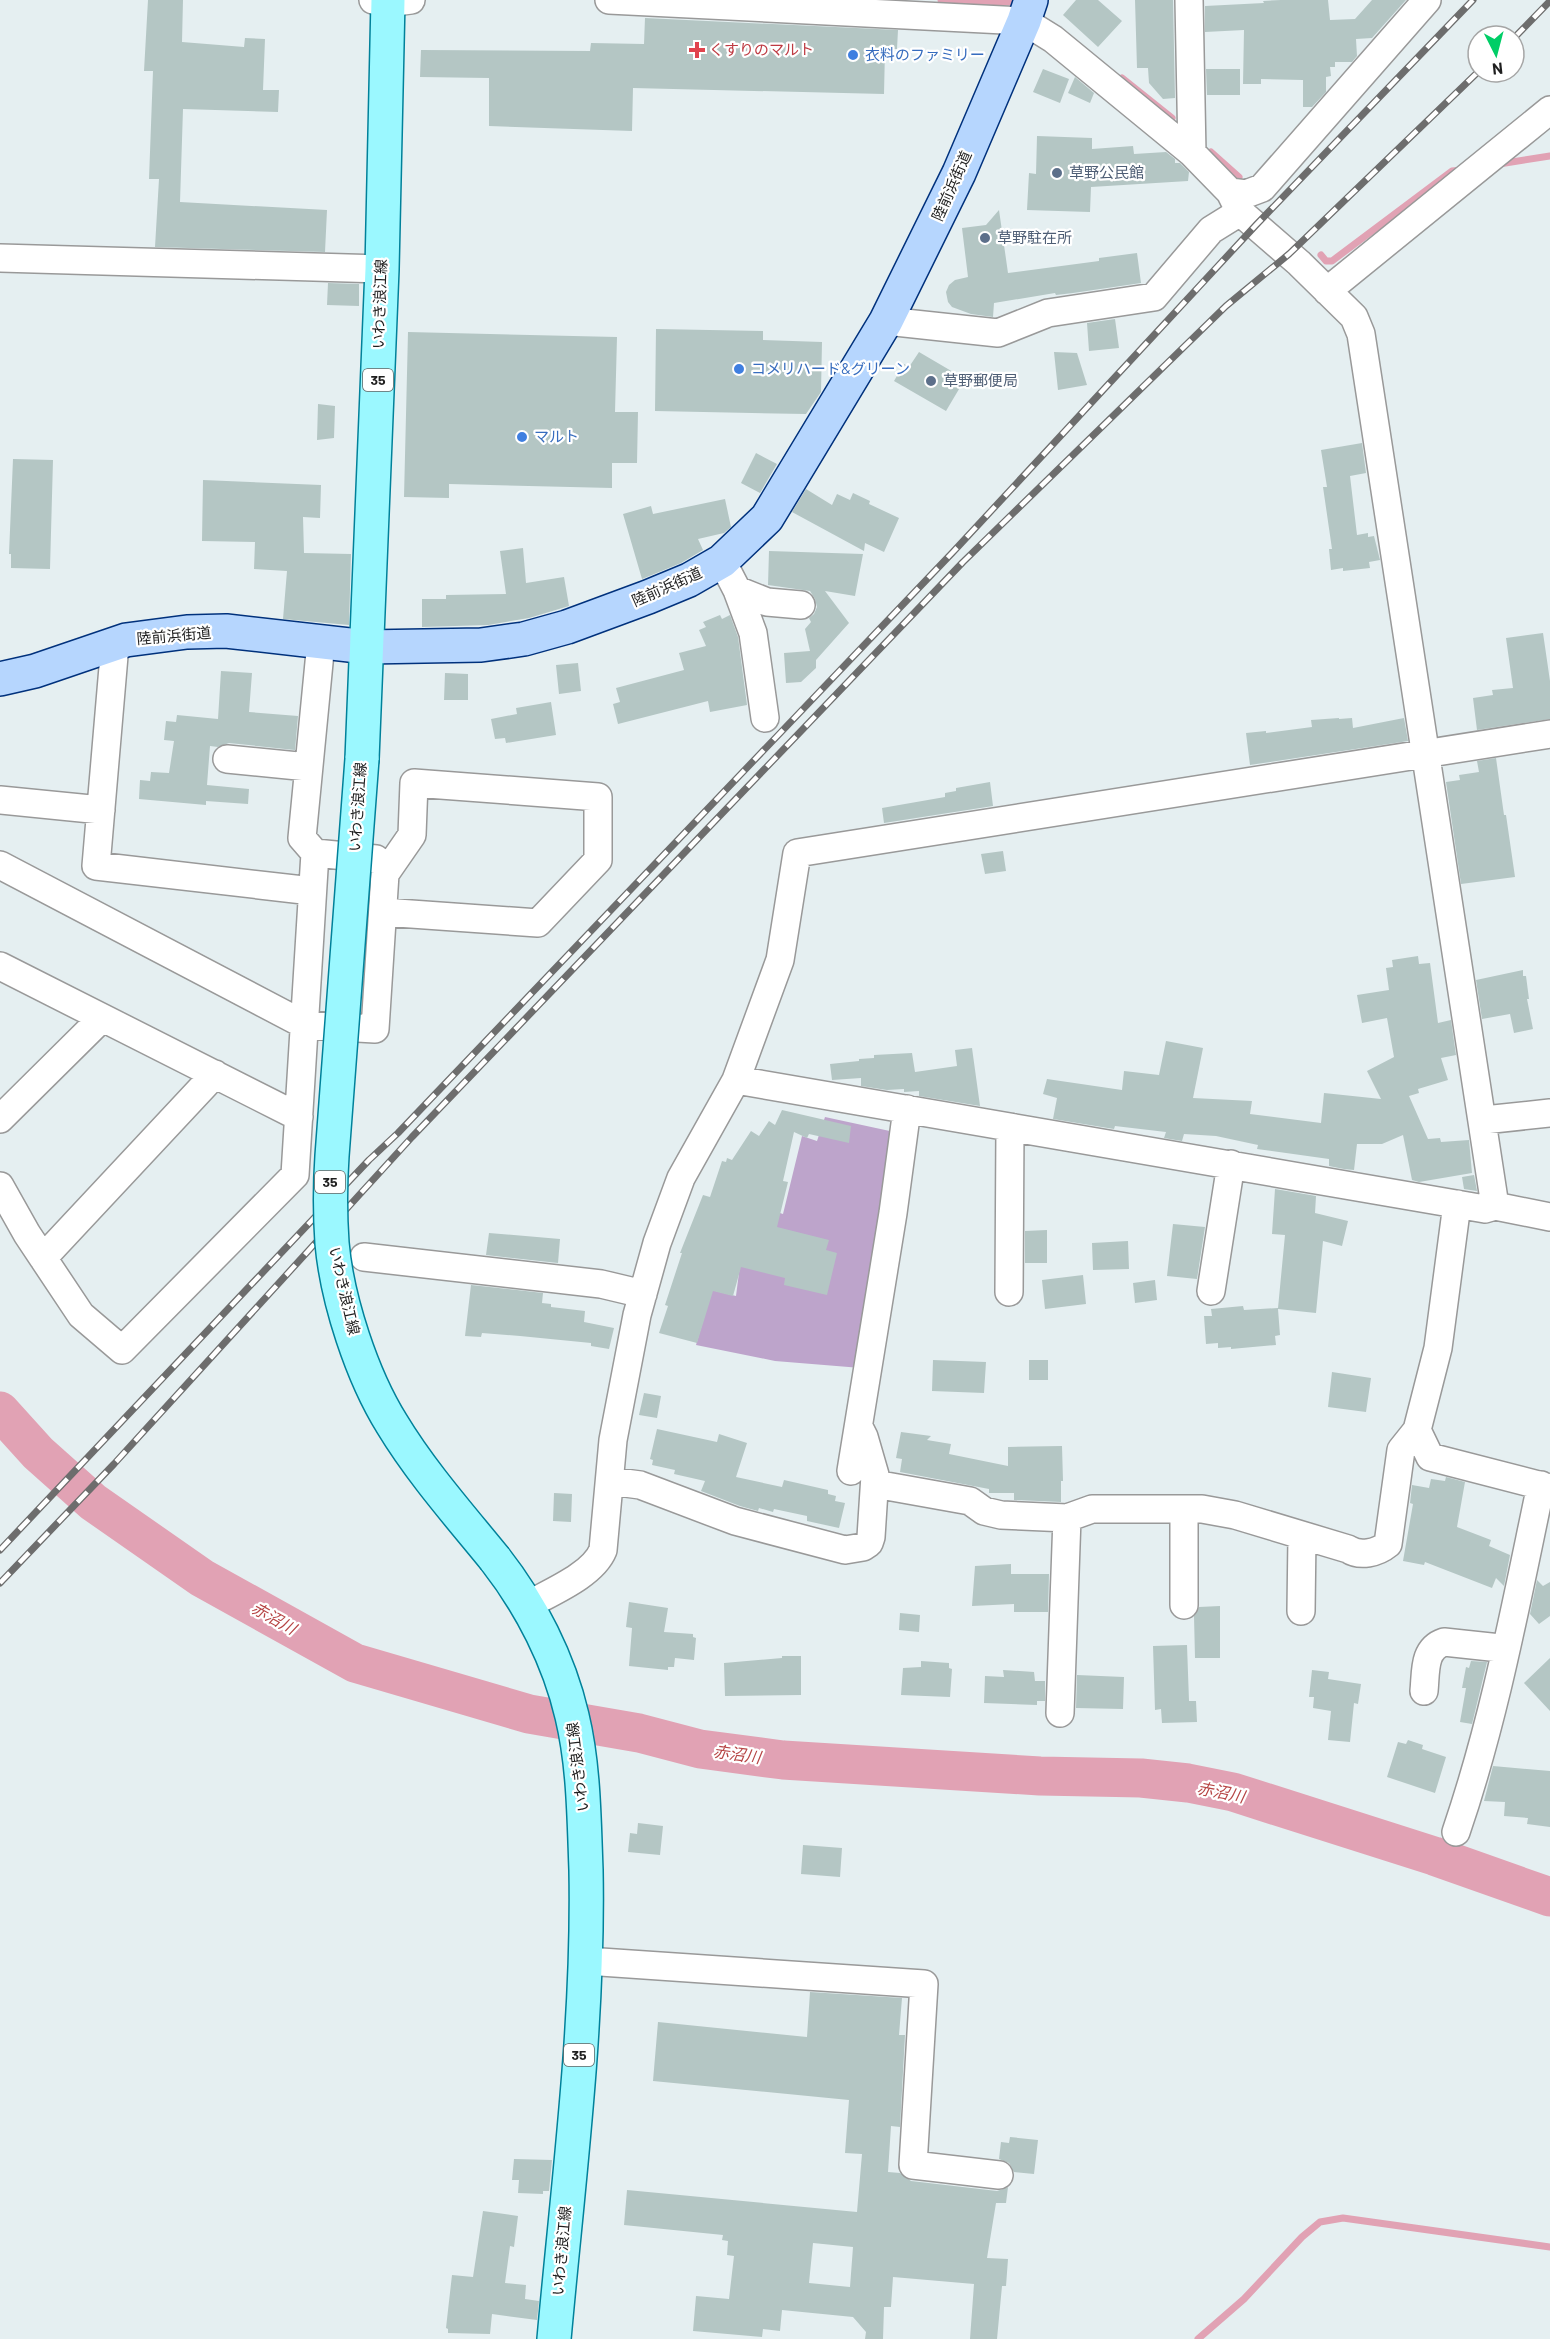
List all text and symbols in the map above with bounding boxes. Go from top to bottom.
north arrow [1466,24,1526,84]
place label: くすりのマルト [709,40,814,58]
marker: くすりのマルト [690,43,704,57]
place label: 衣料のファミリー [865,45,985,63]
marker: 衣料のファミリー [846,48,860,62]
text: N [1491,59,1504,79]
street label: 陸前浜街道 [928,148,975,224]
place label: 草野公民館 [1069,163,1144,181]
marker: 草野公民館 [1050,166,1064,180]
place label: 草野駐在所 [997,228,1072,246]
marker: 草野駐在所 [978,231,992,245]
street label: いわき浪江線 [368,259,390,349]
place label: コメリハード&グリーン [751,359,910,377]
marker: コメリハード&グリーン [732,362,746,376]
road number: 35 [363,369,393,391]
place label: 草野郵便局 [943,371,1018,389]
marker: 草野郵便局 [924,374,938,388]
place label: マルト [534,427,579,445]
marker: マルト [515,430,529,444]
street label: 陸前浜街道 [629,563,705,610]
street label: 陸前浜街道 [136,623,212,647]
street label: いわき浪江線 [345,761,369,852]
road number: 35 [315,1171,345,1193]
street label: いわき浪江線 [326,1245,364,1337]
water label: 赤沼川 [249,1598,302,1638]
street label: いわき浪江線 [563,1721,591,1813]
water label: 赤沼川 [712,1741,764,1767]
water label: 赤沼川 [1196,1778,1248,1806]
road number: 35 [564,2044,594,2066]
street label: いわき浪江線 [548,2205,574,2297]

